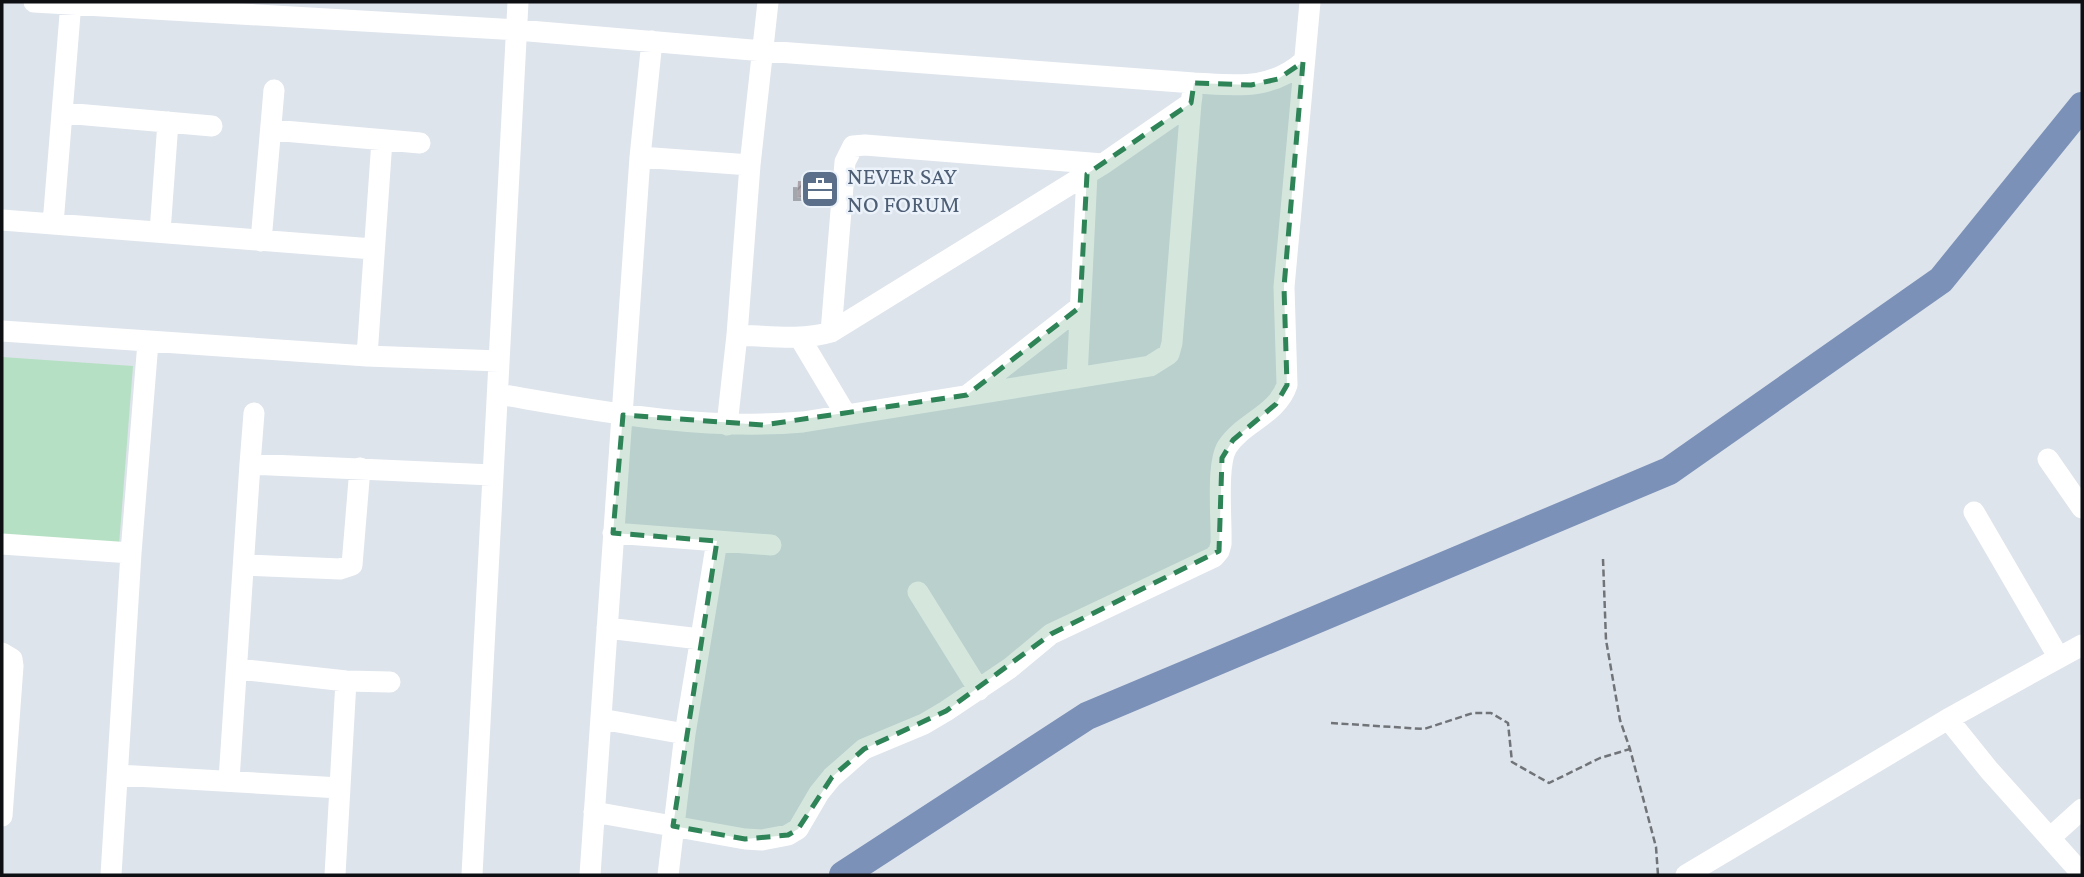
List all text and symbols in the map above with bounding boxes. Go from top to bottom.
place label: NEVER SAY NO FORUM [847,162,960,217]
office icon: NEVER SAY NO FORUM [799,168,841,210]

